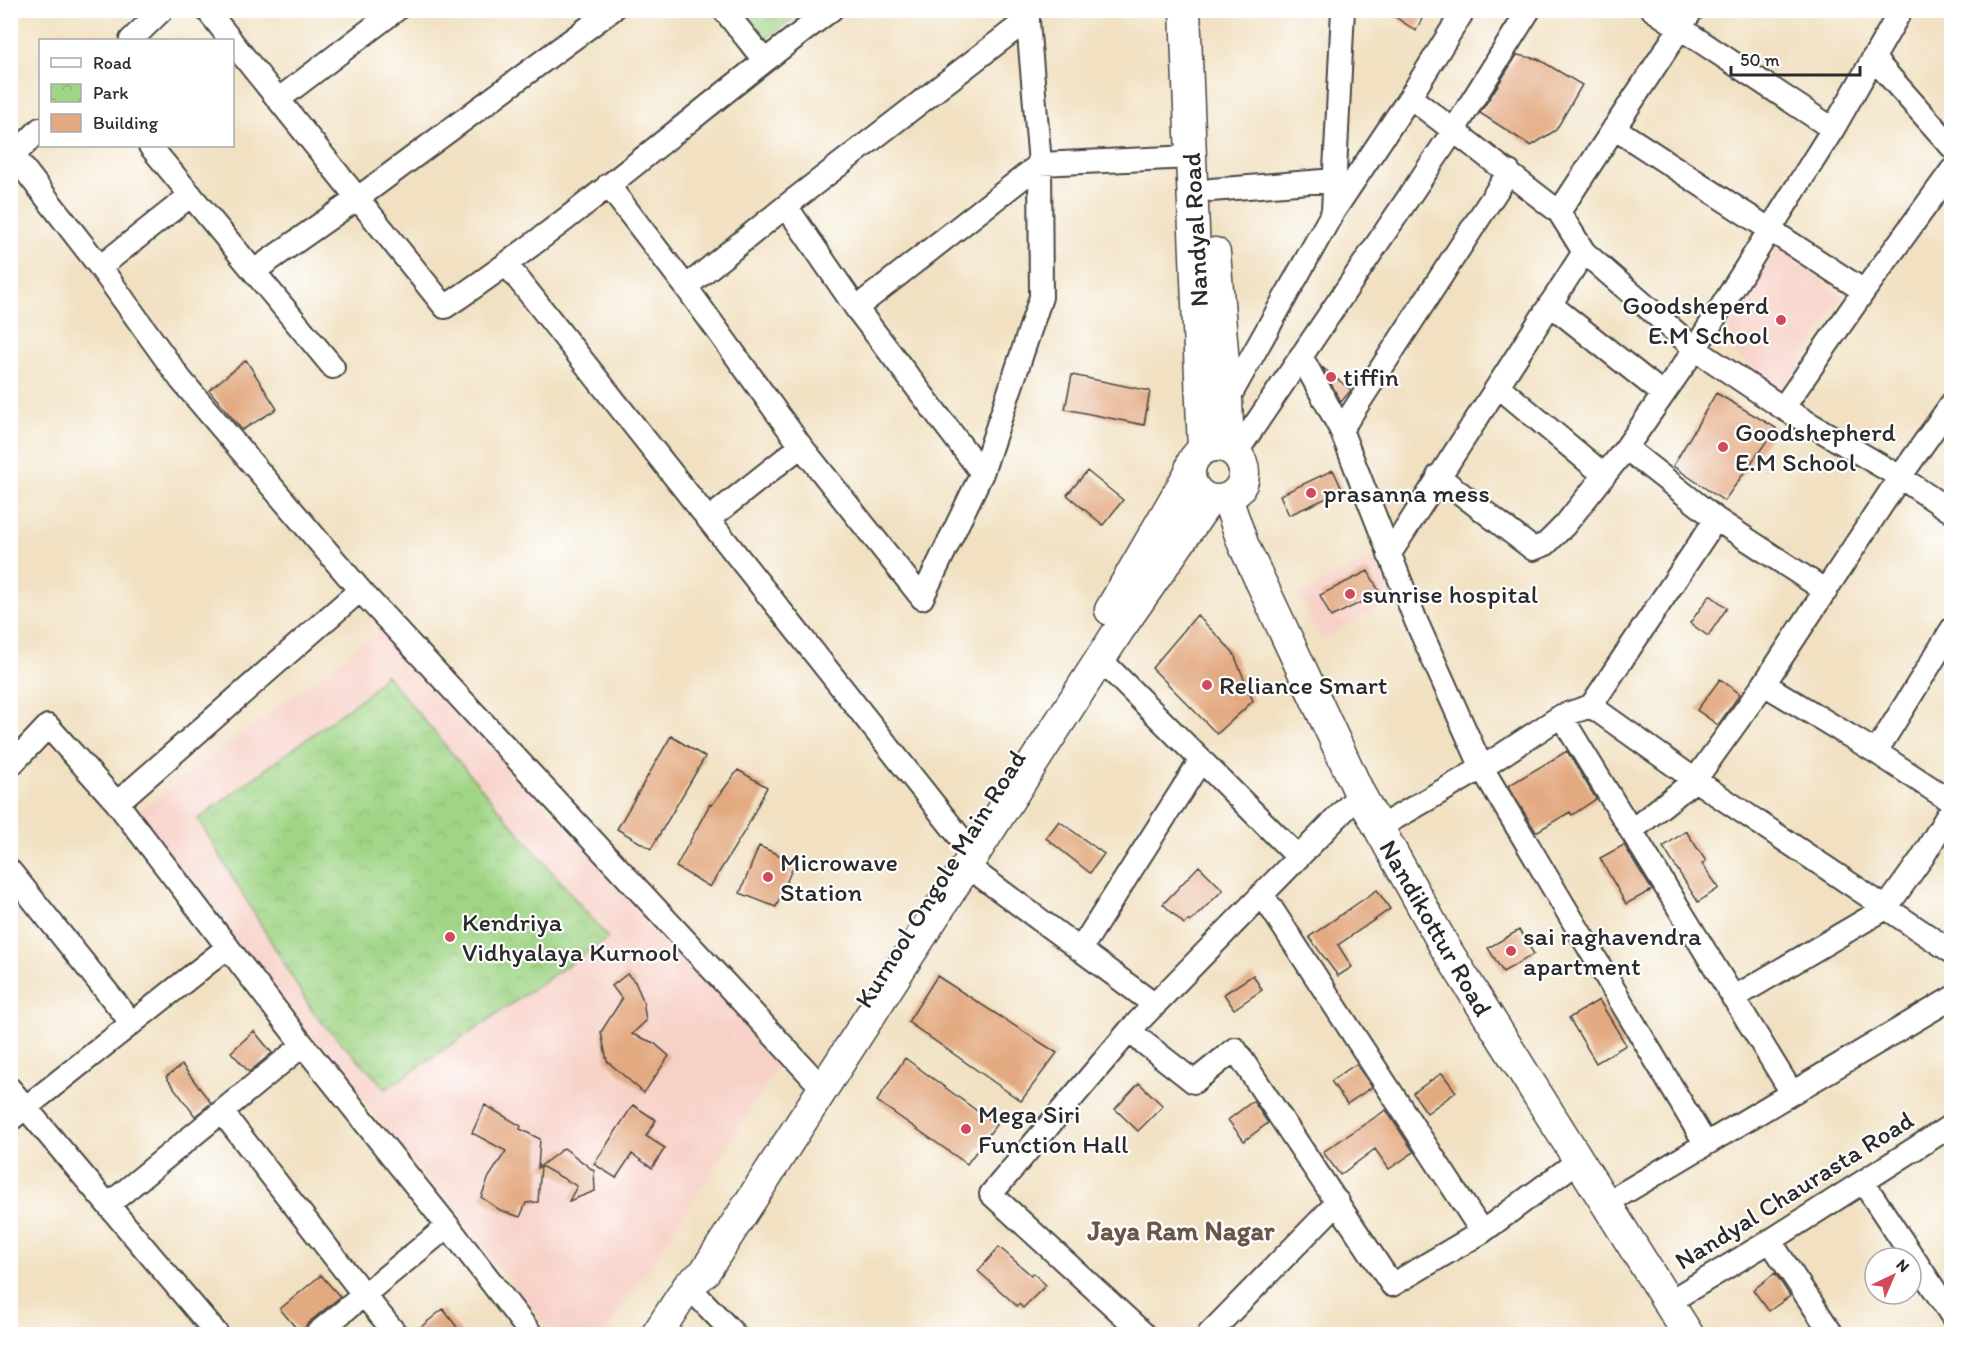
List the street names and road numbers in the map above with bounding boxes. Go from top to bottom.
street label: Nandyal Road [1175,152,1215,308]
street label: Kurnool Ongole Main Road [847,744,1033,1014]
street label: Nandikottur Road [1373,834,1499,1022]
street label: Nandyal Chaurasta Road [1668,1103,1920,1277]

